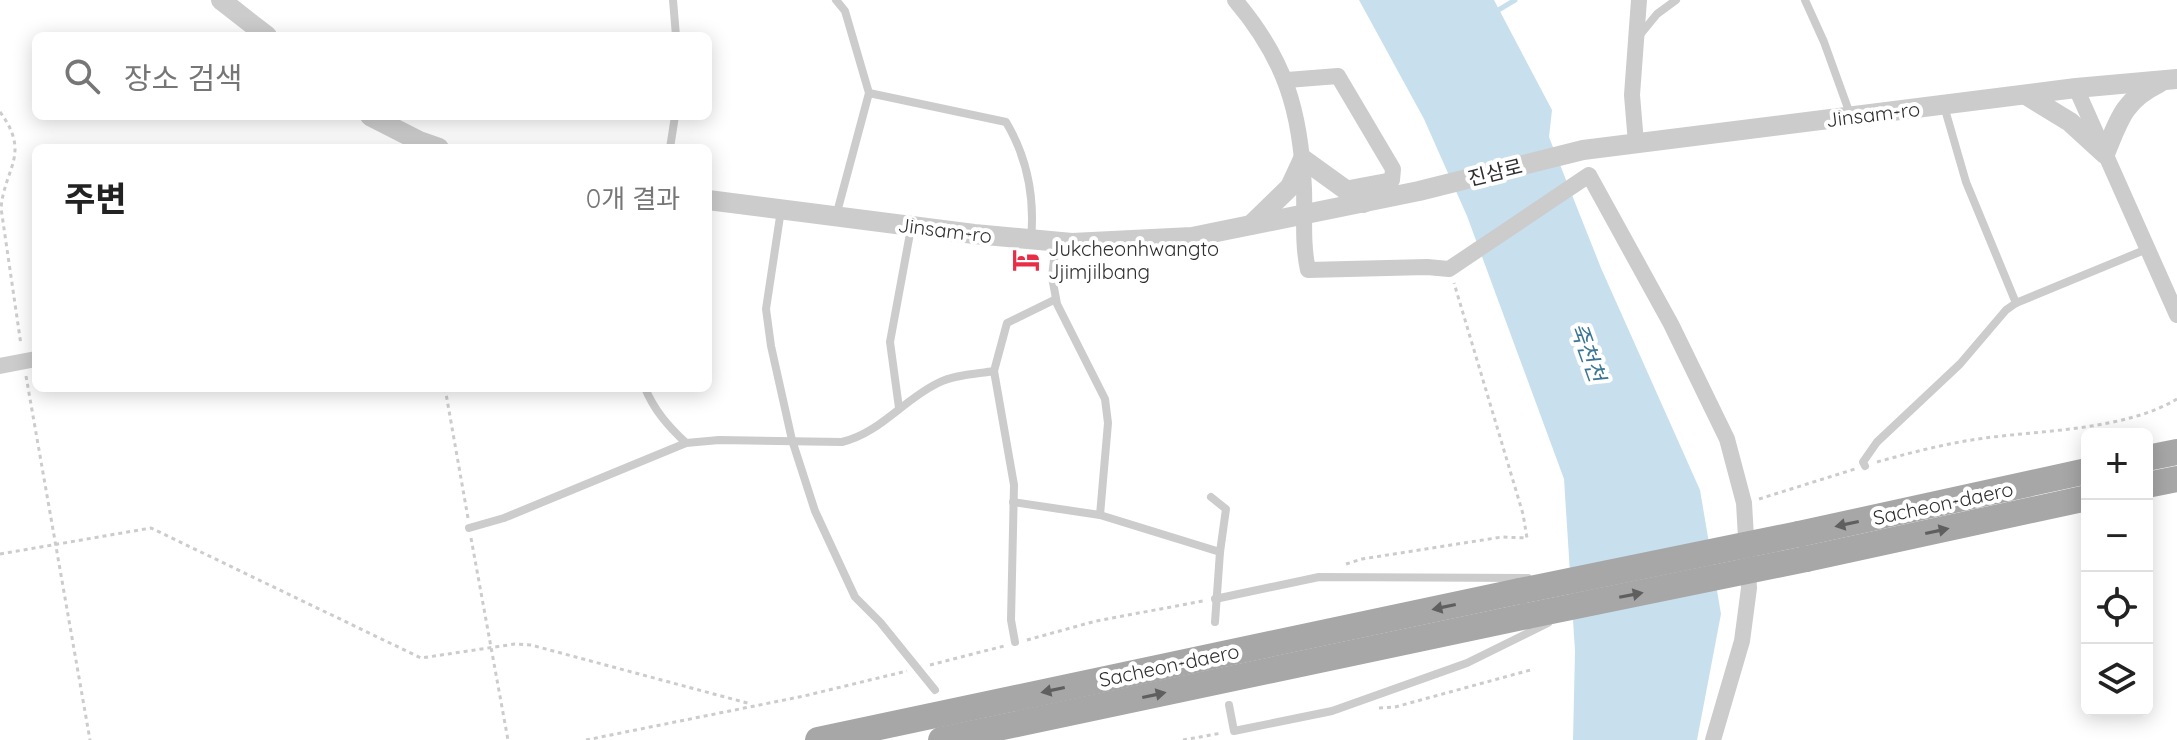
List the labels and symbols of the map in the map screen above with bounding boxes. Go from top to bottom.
street label: Jinsam-ro [1825,96,1921,132]
street label: 진삼로 [1465,153,1525,191]
street label: Jinsam-ro [897,212,993,248]
place label: Jukcheonhwangto Jjimjilbang [1048,236,1219,284]
hotel icon: Jukcheonhwangto Jjimjilbang [1011,245,1041,275]
water label: 죽천천 [1564,319,1612,388]
street label: Sacheon-daero [1871,476,2015,530]
one-way arrow [1834,518,1859,531]
one-way arrow [1925,524,1950,537]
one-way arrow [1618,588,1643,600]
one-way arrow [1431,601,1456,614]
street label: Sacheon-daero [1097,638,1241,692]
one-way arrow [1040,684,1065,697]
one-way arrow [1142,688,1167,701]

